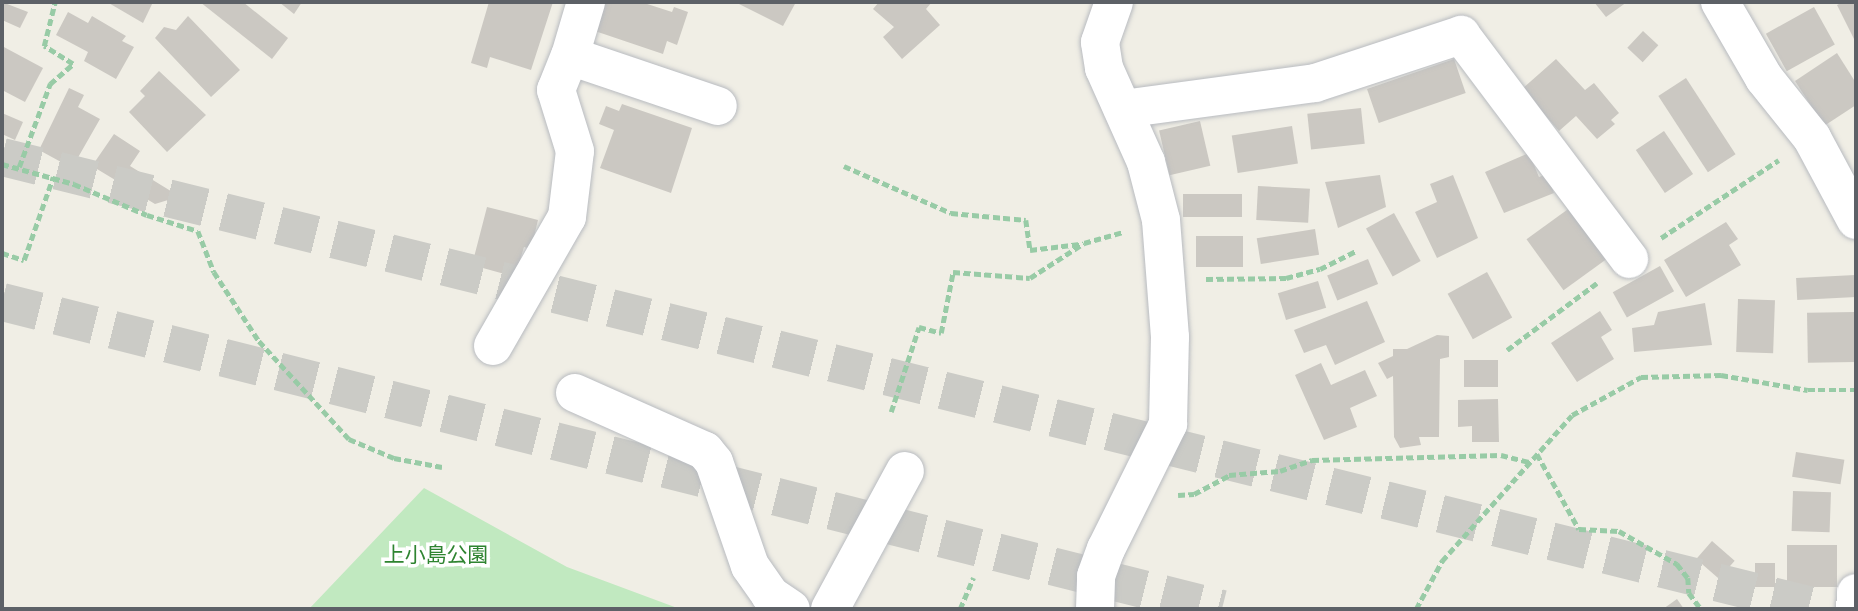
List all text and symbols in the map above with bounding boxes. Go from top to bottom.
park label: 上小島公園 [384,542,488,568]

